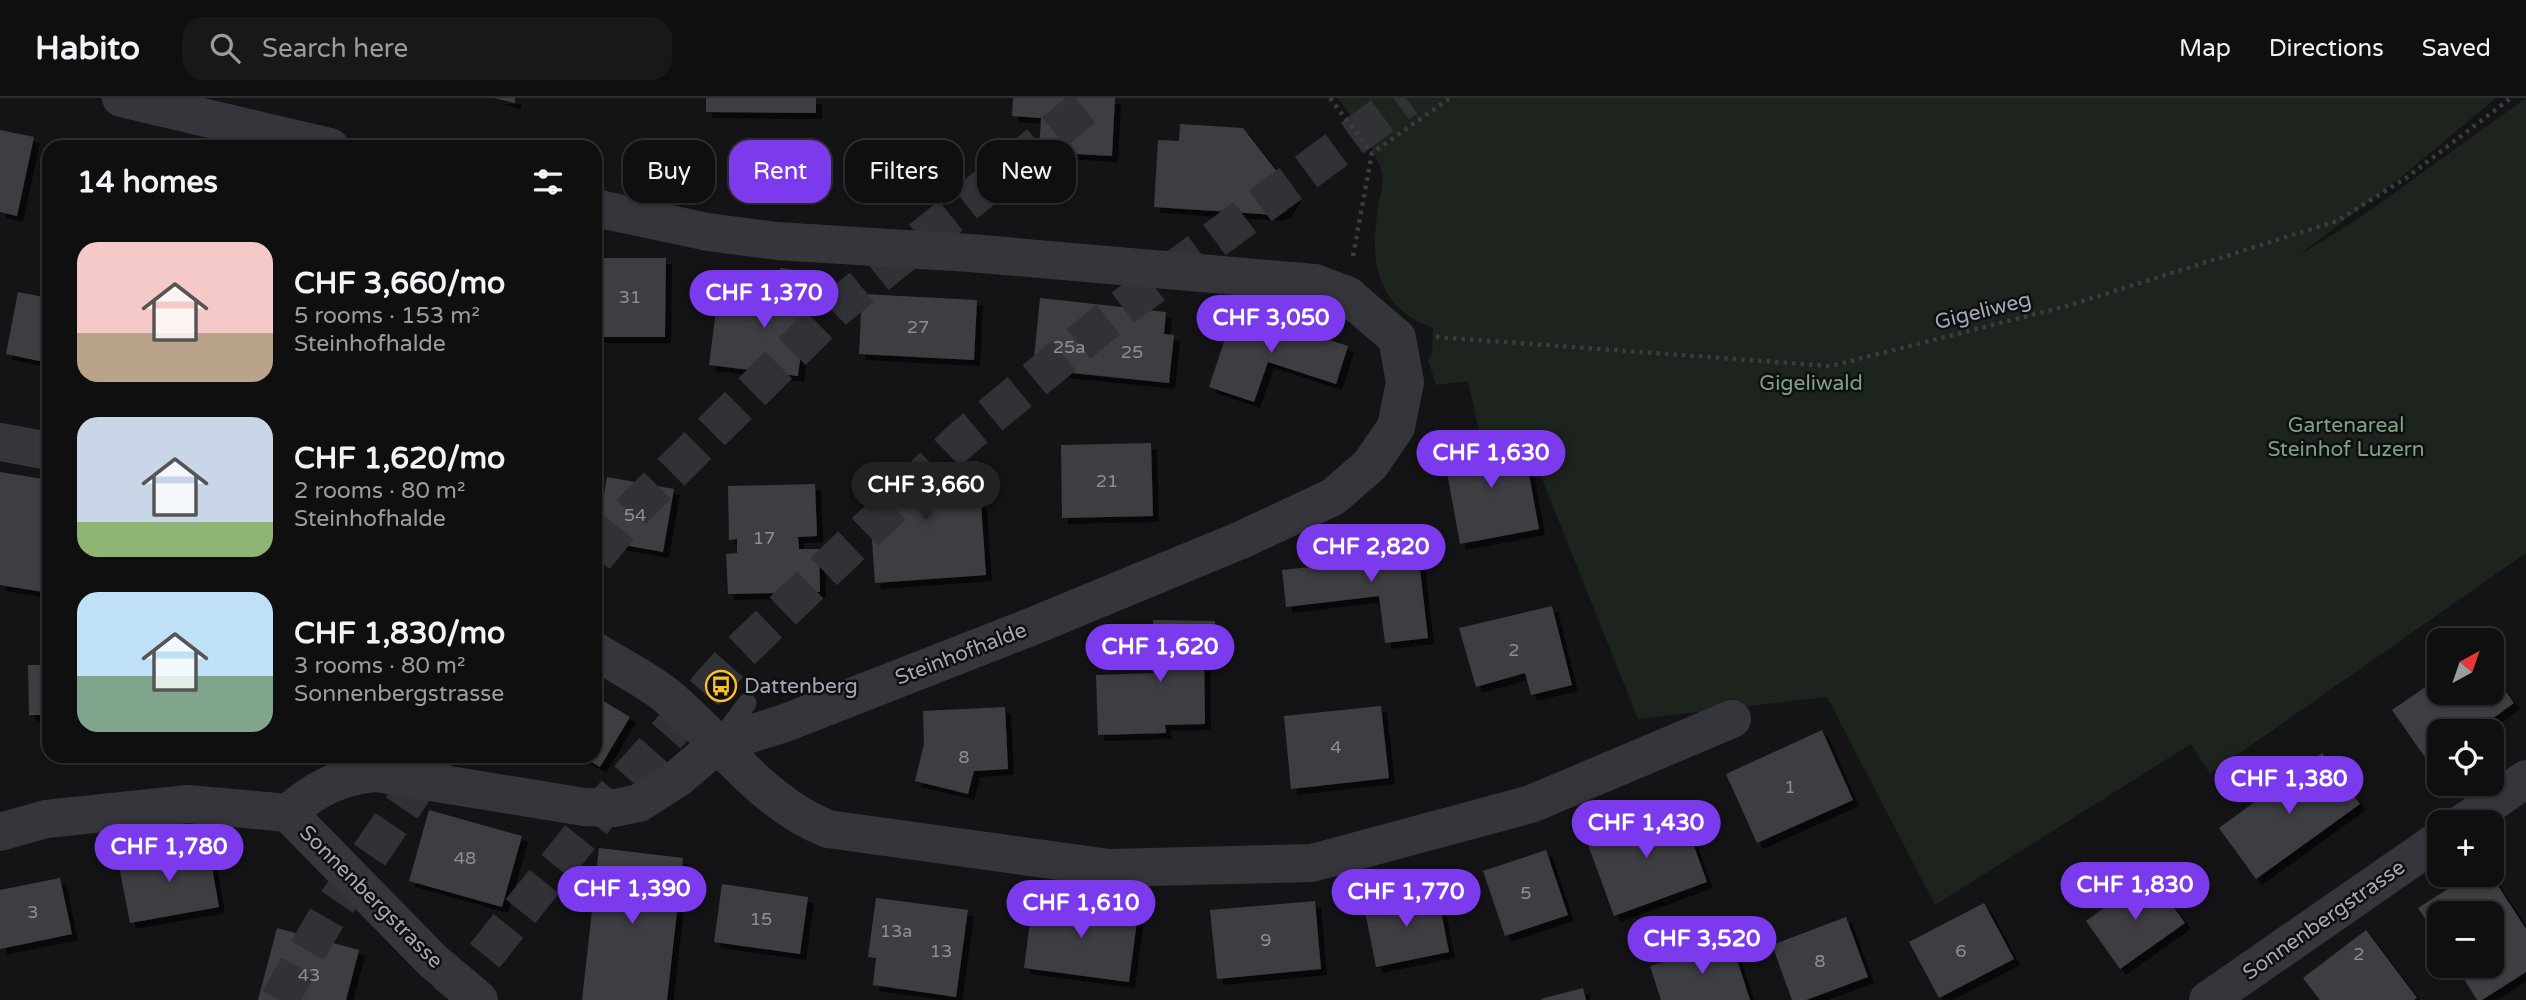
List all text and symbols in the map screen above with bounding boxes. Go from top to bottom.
search box [182,17,672,80]
text: Habito [35,29,140,68]
icon: search [206,29,244,67]
text: Search here [262,33,408,64]
text: Map [2179,34,2231,63]
text: Directions [2269,34,2384,63]
text: Saved [2422,34,2491,63]
chip: Buy [623,140,715,203]
chip: Rent [729,140,831,203]
chip: Filters [845,140,963,203]
chip: New [977,140,1076,203]
icon: filters [529,163,567,201]
text: 14 homes [77,164,218,201]
text: CHF 3,660/mo [294,265,505,302]
icon: home [133,270,217,354]
pin: CHF 1,370 [684,271,844,330]
text: CHF 1,370 [705,279,823,307]
house number: 31 [619,286,641,308]
street label: Gigeliweg [1932,287,2034,335]
pin: CHF 3,050 [1191,296,1351,355]
text: 5 rooms · 153 m² [294,302,480,330]
text: CHF 3,050 [1212,304,1330,332]
house number: 27 [907,316,929,338]
text: Steinhofhalde [294,330,446,358]
house number: 25a [1053,336,1085,358]
house number: 25 [1121,341,1143,363]
park label: Gigeliwald [1759,371,1863,396]
park label: Gartenareal Steinhof Luzern [2267,413,2425,462]
pin: CHF 1,630 [1411,430,1571,490]
text: CHF 1,630 [1432,439,1550,467]
text: CHF 1,620/mo [294,440,505,477]
icon: home [133,445,217,529]
pin: CHF 3,660 [846,462,1006,522]
house number: 21 [1096,470,1118,492]
text: CHF 3,660 [867,471,985,499]
text: 2 rooms · 80 m² [294,477,465,505]
house number: 54 [624,504,646,526]
text: Steinhofhalde [294,505,446,533]
pin: CHF 2,820 [1291,524,1451,584]
house number: 17 [753,527,775,549]
text: CHF 2,820 [1313,533,1429,561]
text: CHF 1,830/mo [294,615,505,652]
street label: Steinhofhalde [892,617,1030,691]
icon: home [133,620,217,704]
pin: CHF 1,620 [1080,624,1240,684]
north arrow [2427,628,2504,705]
map controls [2427,628,2504,978]
text: CHF 1,620 [1101,633,1219,661]
house number: 2 [1508,639,1520,661]
text: 3 rooms · 80 m² [294,652,465,680]
bus stop icon: Dattenberg [704,669,738,703]
place label: Dattenberg [744,674,858,699]
text: Sonnenbergstrasse [294,680,504,708]
button: locate [2427,719,2504,796]
house number: 4 [1330,736,1342,758]
house number: 8 [958,746,970,768]
pin: CHF 1,380 [2209,756,2369,816]
text: CHF 1,380 [2230,765,2348,793]
house number: 1 [1784,776,1796,798]
pin: CHF 1,430 [1566,800,1726,860]
text: CHF 1,430 [1588,809,1704,837]
button: + [2427,810,2504,887]
street label: Sonnenbergstrasse [294,820,448,974]
pin: CHF 1,780 [89,824,249,884]
text: CHF 1,780 [111,833,227,861]
house number: 48 [454,847,476,869]
street label: Sonnenbergstrasse [2238,855,2410,985]
pin: CHF 1,830 [2055,862,2215,922]
pin: CHF 1,390 [552,866,712,926]
pin: CHF 1,770 [1326,870,1486,929]
text: CHF 1,830 [2077,871,2193,899]
text: CHF 1,390 [573,875,691,903]
text: CHF 1,770 [1348,878,1464,906]
pin: CHF 1,610 [1001,880,1161,940]
house number: 5 [1520,882,1532,904]
text: CHF 1,610 [1022,889,1140,917]
house number: 3 [27,901,39,923]
button: − [2427,901,2504,978]
house number: 15 [750,908,772,930]
pin: CHF 3,520 [1622,916,1782,976]
house number: 13a [880,920,912,942]
text: CHF 3,520 [1643,925,1761,953]
house number: 9 [1260,929,1272,951]
house number: 13 [930,940,952,962]
house number: 6 [1955,940,1967,962]
house number: 2 [2353,943,2365,965]
house number: 8 [1814,950,1826,972]
house number: 43 [298,964,320,986]

